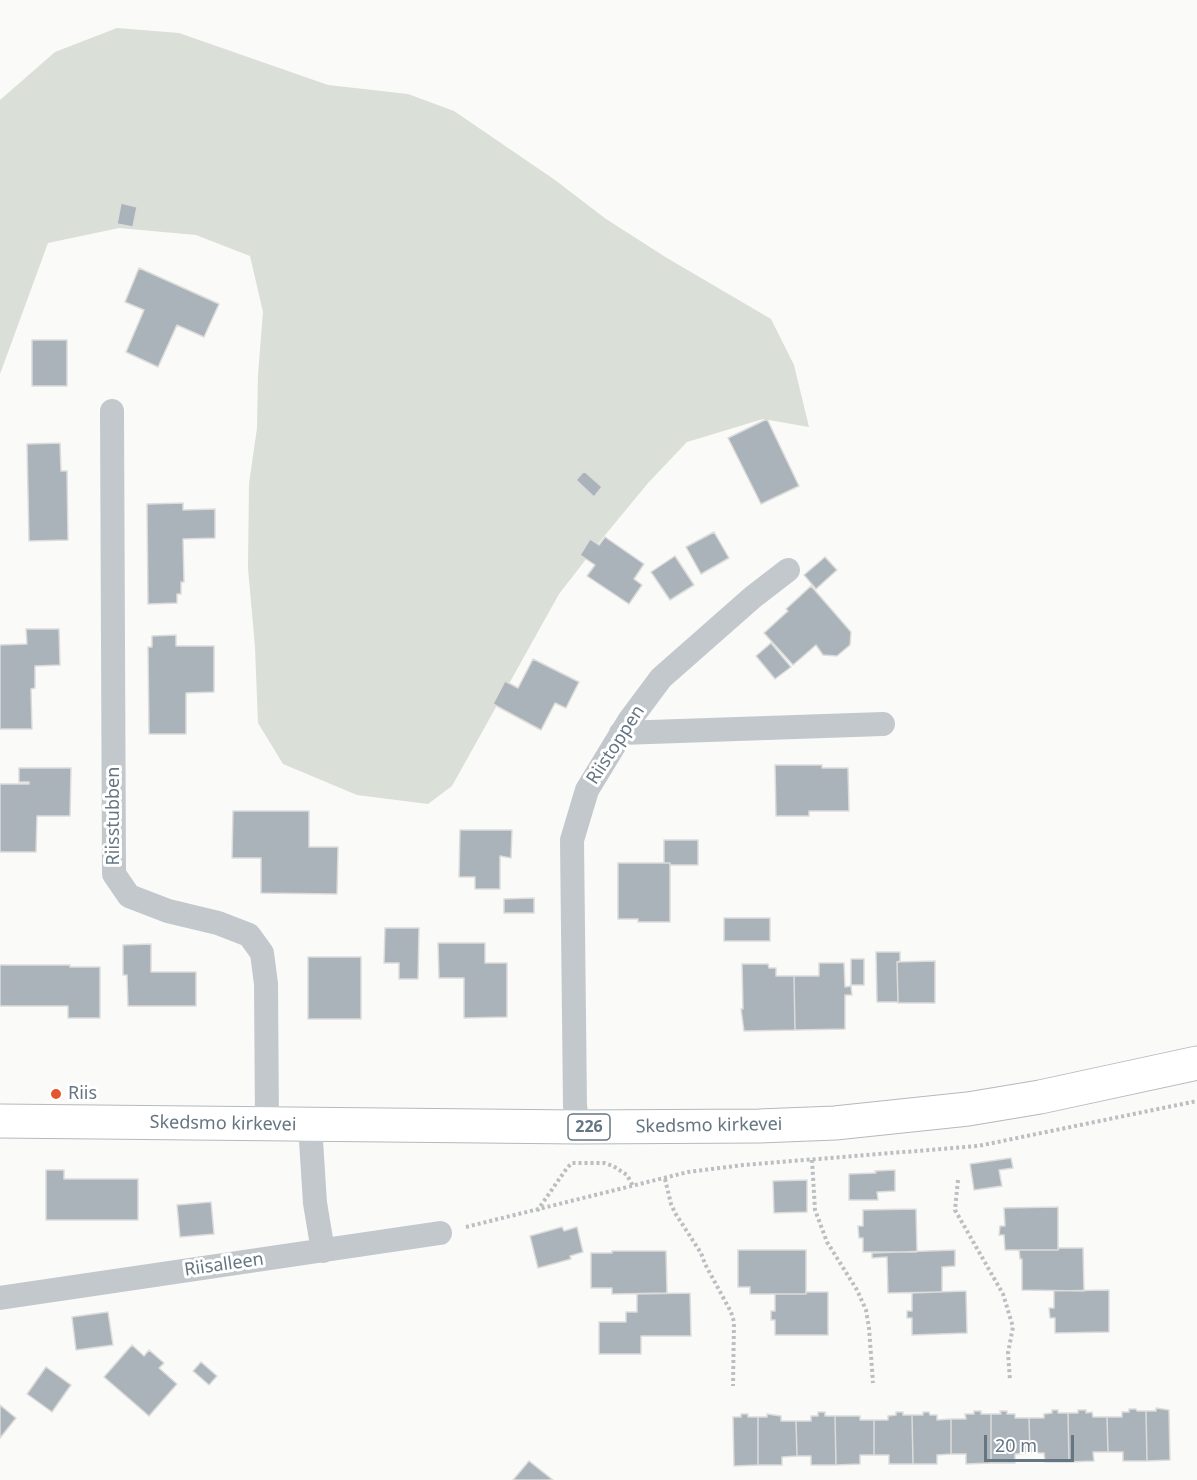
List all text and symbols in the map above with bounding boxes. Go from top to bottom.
street label: Riistoppen [582,701,650,789]
street label: Riisstubben [103,767,125,865]
place label: Riis [68,1083,97,1105]
marker: Riis [49,1087,63,1101]
street label: Skedsmo kirkevei [149,1112,297,1136]
road number: 226 [568,1114,610,1140]
street label: Skedsmo kirkevei [635,1114,783,1138]
street label: Riisalleen [183,1249,265,1281]
scale bar [987,1423,1077,1461]
text: 20 m [995,1433,1037,1457]

